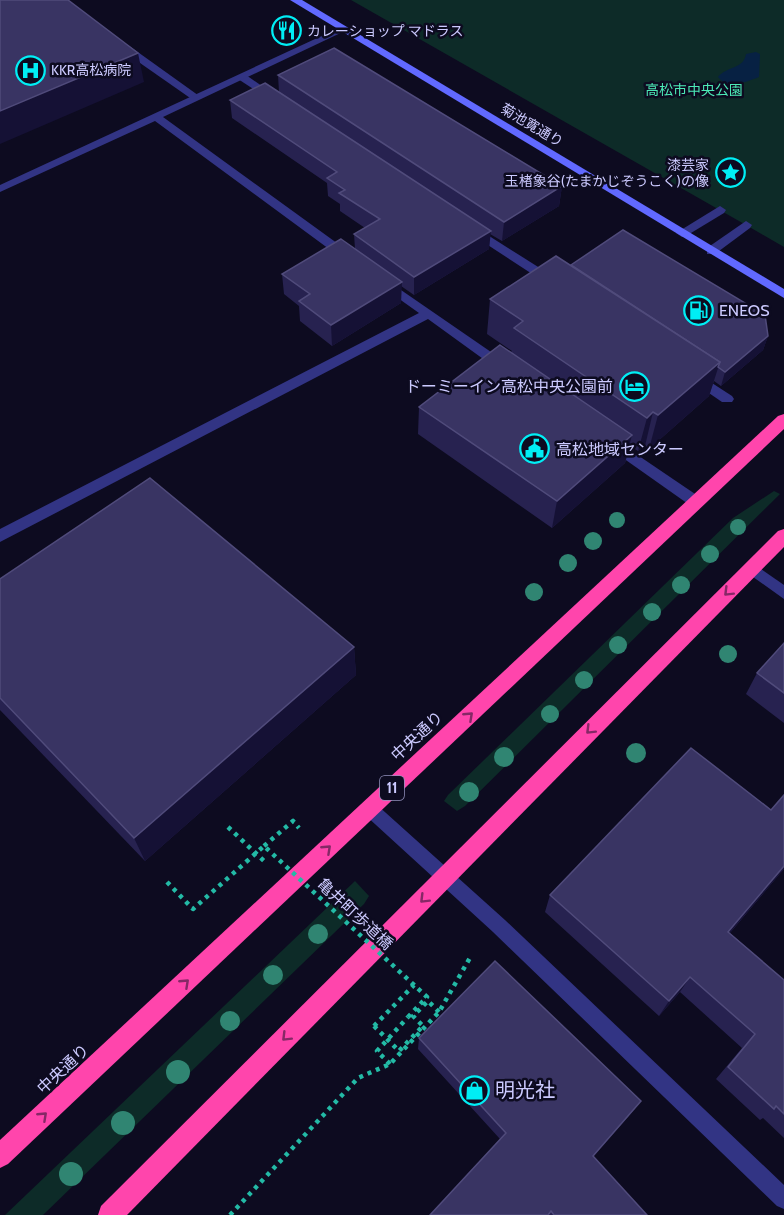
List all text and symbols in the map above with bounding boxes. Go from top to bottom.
restaurant icon: カレーショップ マドラス [270,15,302,47]
place label: カレーショップ マドラス [307,22,464,40]
hospital icon: KKR高松病院 [14,54,46,86]
place label: KKR高松病院 [51,61,131,79]
park label: 高松市中央公園 [645,81,743,99]
street label: 菊池寛通り [497,99,567,151]
place label: 漆芸家 玉楮象谷(たまかじぞうこく)の像 [505,156,709,190]
place icon: 漆芸家 玉楮象谷(たまかじぞうこく)の像 [714,157,746,189]
fuel station icon: ENEOS [682,294,714,326]
place label: ENEOS [719,301,769,320]
hotel icon: ドーミーイン高松中央公園前 [618,370,650,402]
place label: ドーミーイン高松中央公園前 [405,377,613,396]
public building icon: 高松地域センター [519,433,551,465]
place label: 高松地域センター [556,440,684,459]
one-way arrow [724,584,735,595]
street label: 中央通り [387,707,447,765]
one-way arrow [462,712,473,723]
one-way arrow [587,723,598,734]
road number: 11 [380,776,404,800]
one-way arrow [320,845,331,856]
street label: 亀井町歩道橋 [313,874,397,954]
one-way arrow [420,892,430,903]
one-way arrow [177,979,188,990]
one-way arrow [283,1030,294,1041]
street label: 中央通り [33,1040,93,1098]
shop icon: 明光社 [458,1074,490,1106]
place label: 明光社 [495,1078,555,1102]
one-way arrow [36,1112,46,1123]

